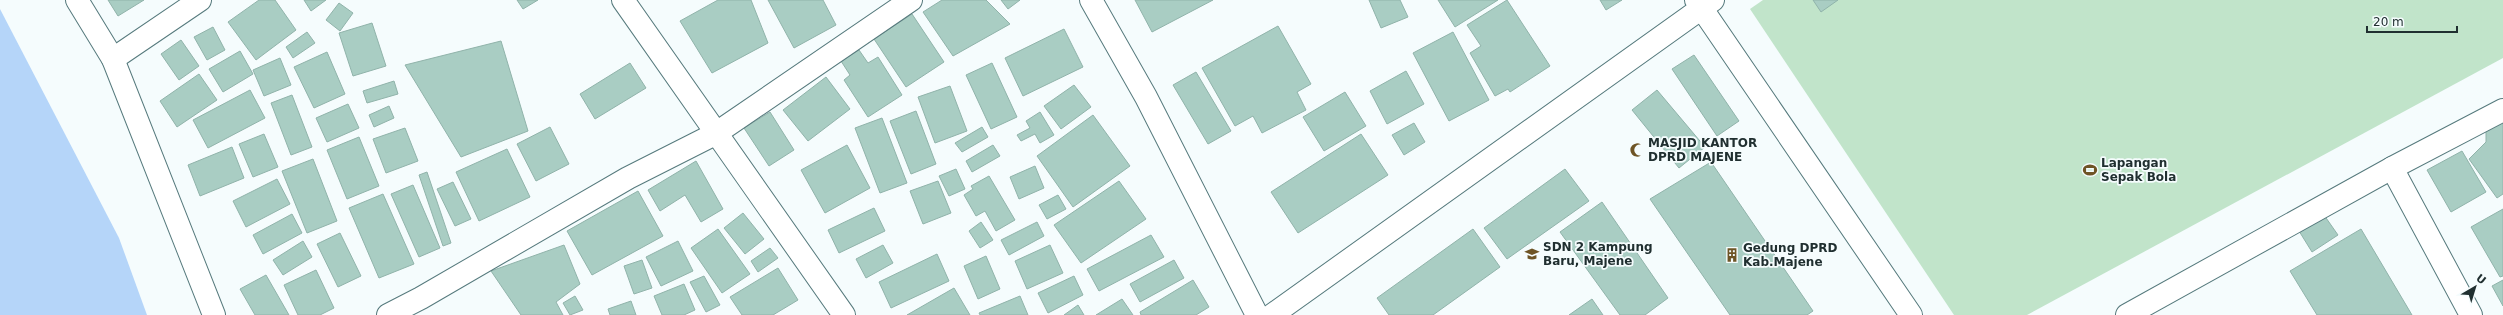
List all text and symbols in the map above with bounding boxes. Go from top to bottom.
scale bar [2367,8,2457,34]
text: 20 m [2373,15,2404,29]
place label: MASJID KANTOR DPRD MAJENE [1648,136,1757,164]
mosque icon: MASJID KANTOR DPRD MAJENE [1629,142,1645,158]
place label: Lapangan Sepak Bola [2101,156,2176,184]
sports icon: Lapangan Sepak Bola [2082,162,2098,178]
place label: SDN 2 Kampung Baru, Majene [1543,240,1653,268]
place label: Gedung DPRD Kab.Majene [1743,241,1837,269]
school or university icon: SDN 2 Kampung Baru, Majene [1524,246,1540,262]
building icon: Gedung DPRD Kab.Majene [1724,247,1740,263]
north arrow [2455,267,2495,307]
text: U [2473,272,2488,287]

